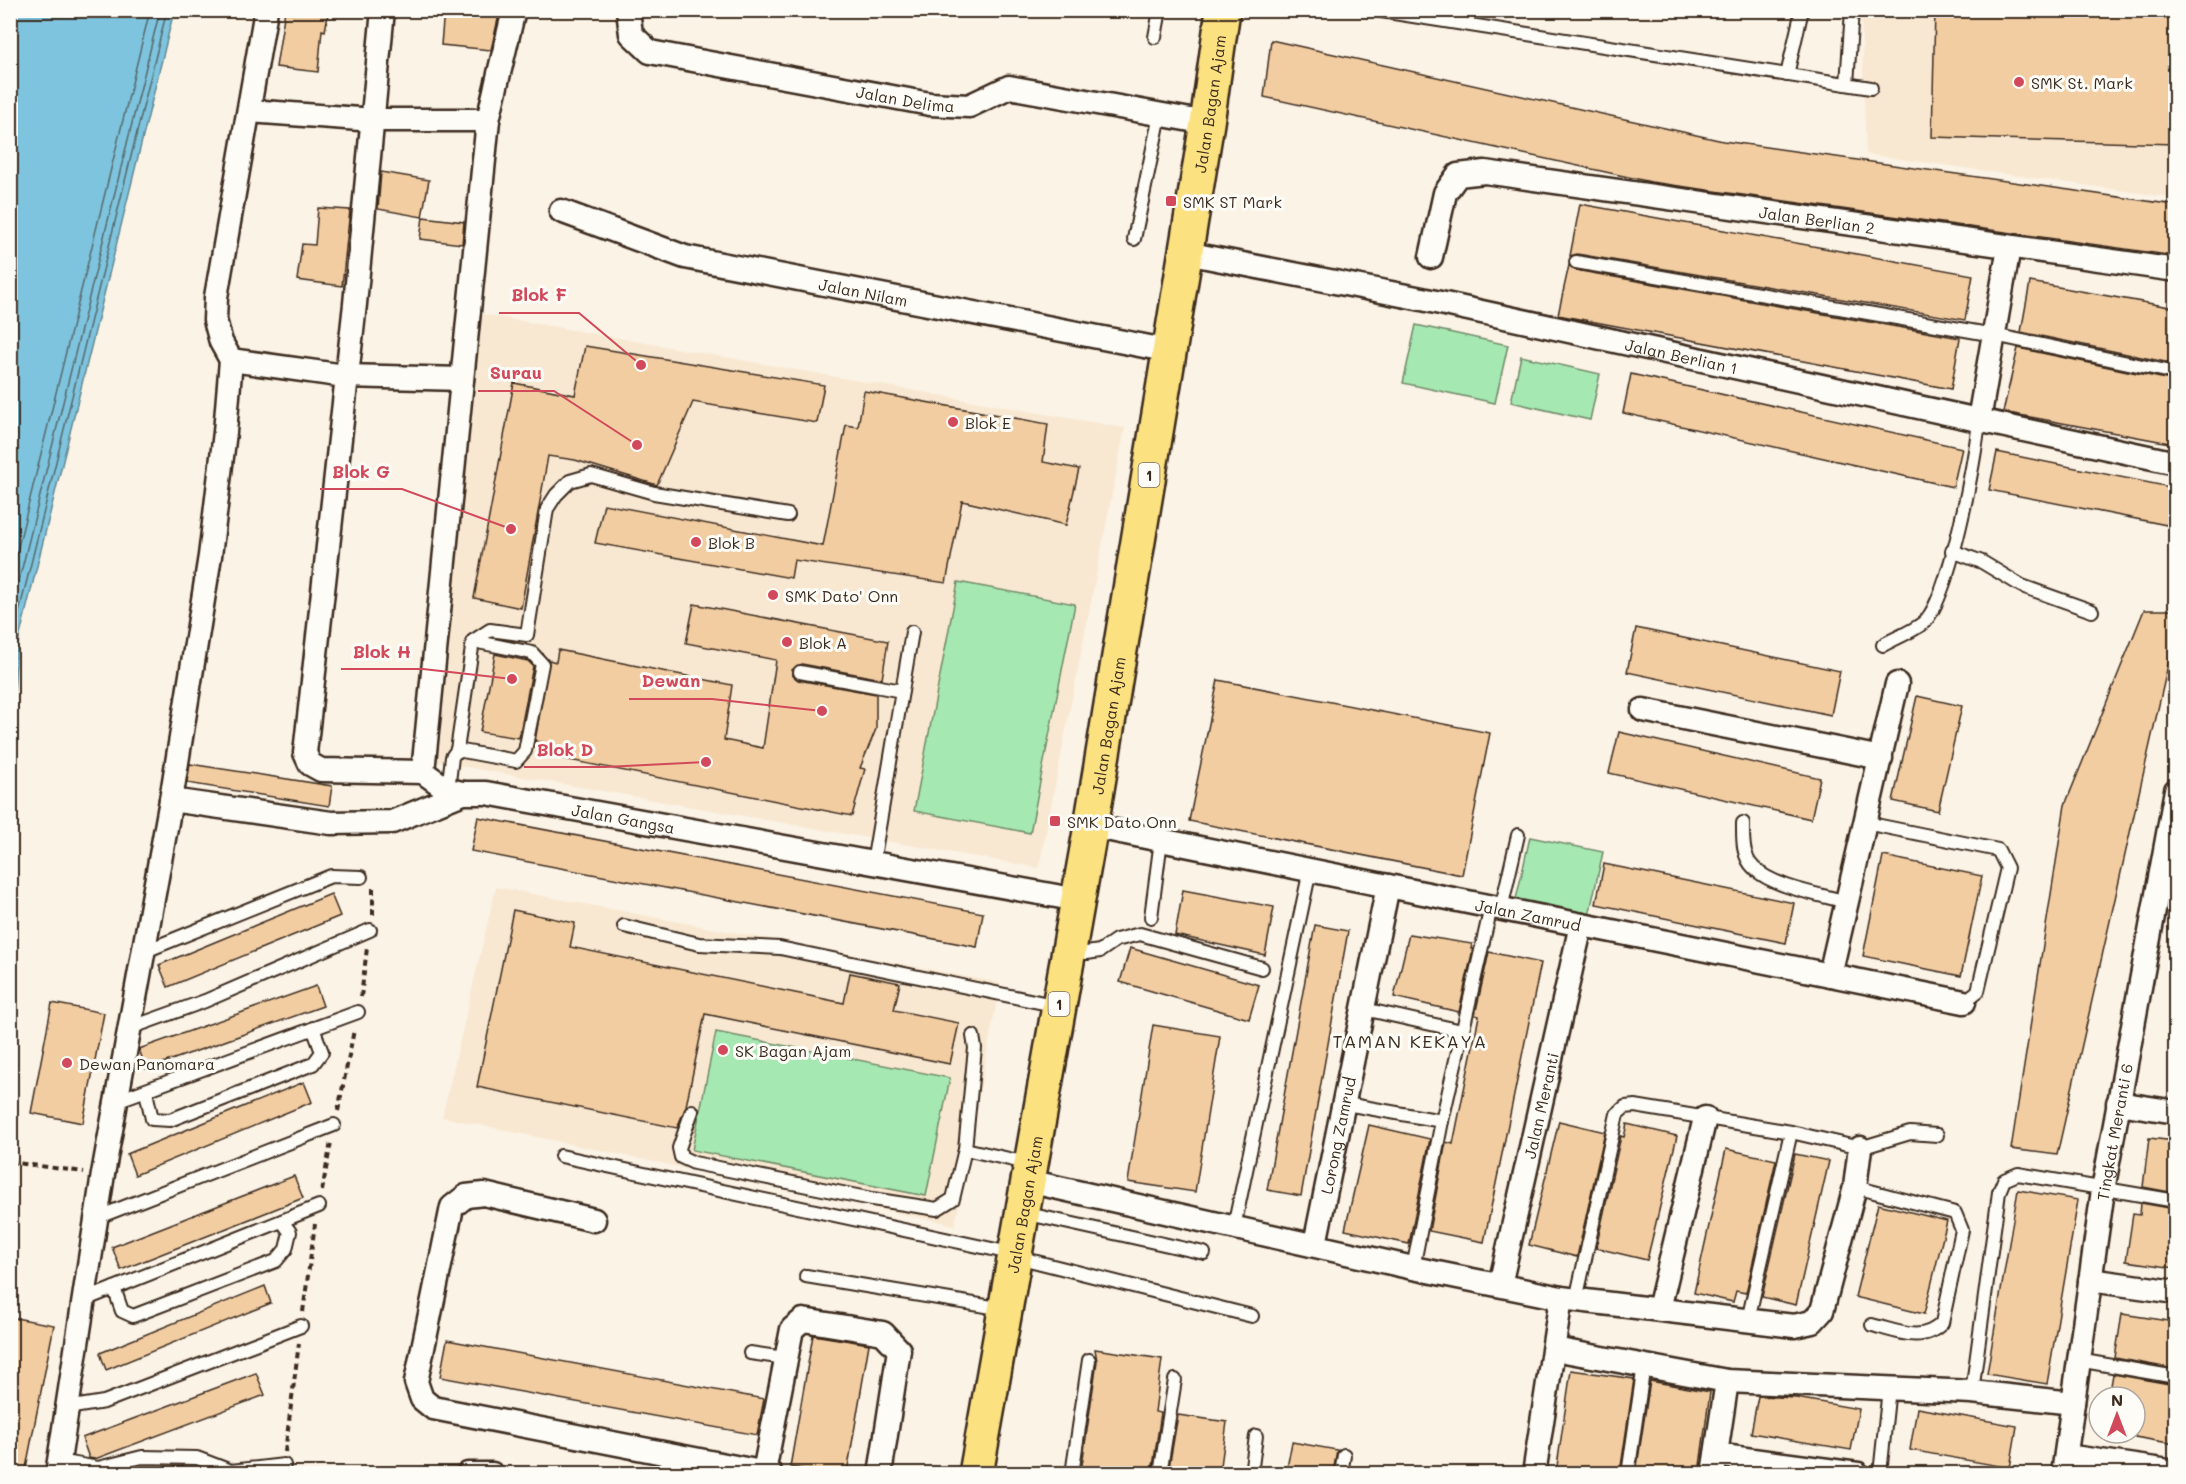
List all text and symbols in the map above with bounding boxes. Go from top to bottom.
street label: Jalan Bagan Ajam [1188,33,1230,174]
place label: SMK St. Mark [2031,72,2133,93]
marker: SMK St. Mark [2012,75,2026,89]
street label: Jalan Delima [855,80,955,116]
place label: SMK ST Mark [1183,191,1282,212]
marker: SMK ST Mark [1164,194,1178,208]
street label: Jalan Berlian 2 [1758,200,1876,238]
street label: Jalan Nilam [817,273,910,310]
callout: Blok F [499,277,579,313]
text: Blok F [511,282,567,306]
street label: Jalan Berlian 1 [1623,333,1740,378]
callout: Surau [478,355,554,391]
text: Surau [490,360,542,384]
place label: Blok E [965,412,1011,433]
marker: Blok E [946,415,960,429]
callout: Blok G [320,453,402,489]
text: Blok G [332,459,390,483]
road number: 1 [1138,463,1160,487]
place label: Blok B [708,532,755,553]
marker: Blok B [689,535,703,549]
place label: SMK Dato' Onn [785,585,898,606]
marker: SMK Dato' Onn [766,588,780,602]
place label: Blok A [799,632,847,653]
callout: Blok H [341,633,423,669]
marker: Blok A [780,635,794,649]
text: Blok H [353,639,411,663]
street label: Jalan Bagan Ajam [1086,655,1129,796]
callout: Dewan [629,663,712,699]
text: Dewan [642,668,700,692]
callout: Blok D [524,731,605,767]
text: Blok D [536,737,594,761]
street label: Jalan Gangsa [570,798,677,837]
place label: SMK Dato Onn [1067,811,1177,832]
marker: SMK Dato Onn [1048,814,1062,828]
street label: Jalan Zamrud [1474,893,1583,935]
road number: 1 [1048,992,1070,1016]
district label: TAMAN KEKAYA [1332,1029,1488,1053]
place label: SK Bagan Ajam [735,1040,851,1061]
marker: SK Bagan Ajam [716,1043,730,1057]
street label: Jalan Meranti [1518,1050,1563,1161]
place label: Dewan Panomara [79,1053,215,1074]
marker: Dewan Panomara [60,1056,74,1070]
street label: Tingkat Meranti 6 [2091,1062,2136,1202]
street label: Lorong Zamrud [1315,1075,1359,1196]
street label: Jalan Bagan Ajam [1001,1134,1046,1275]
north arrow [2087,1385,2147,1445]
text: N [2111,1389,2123,1410]

